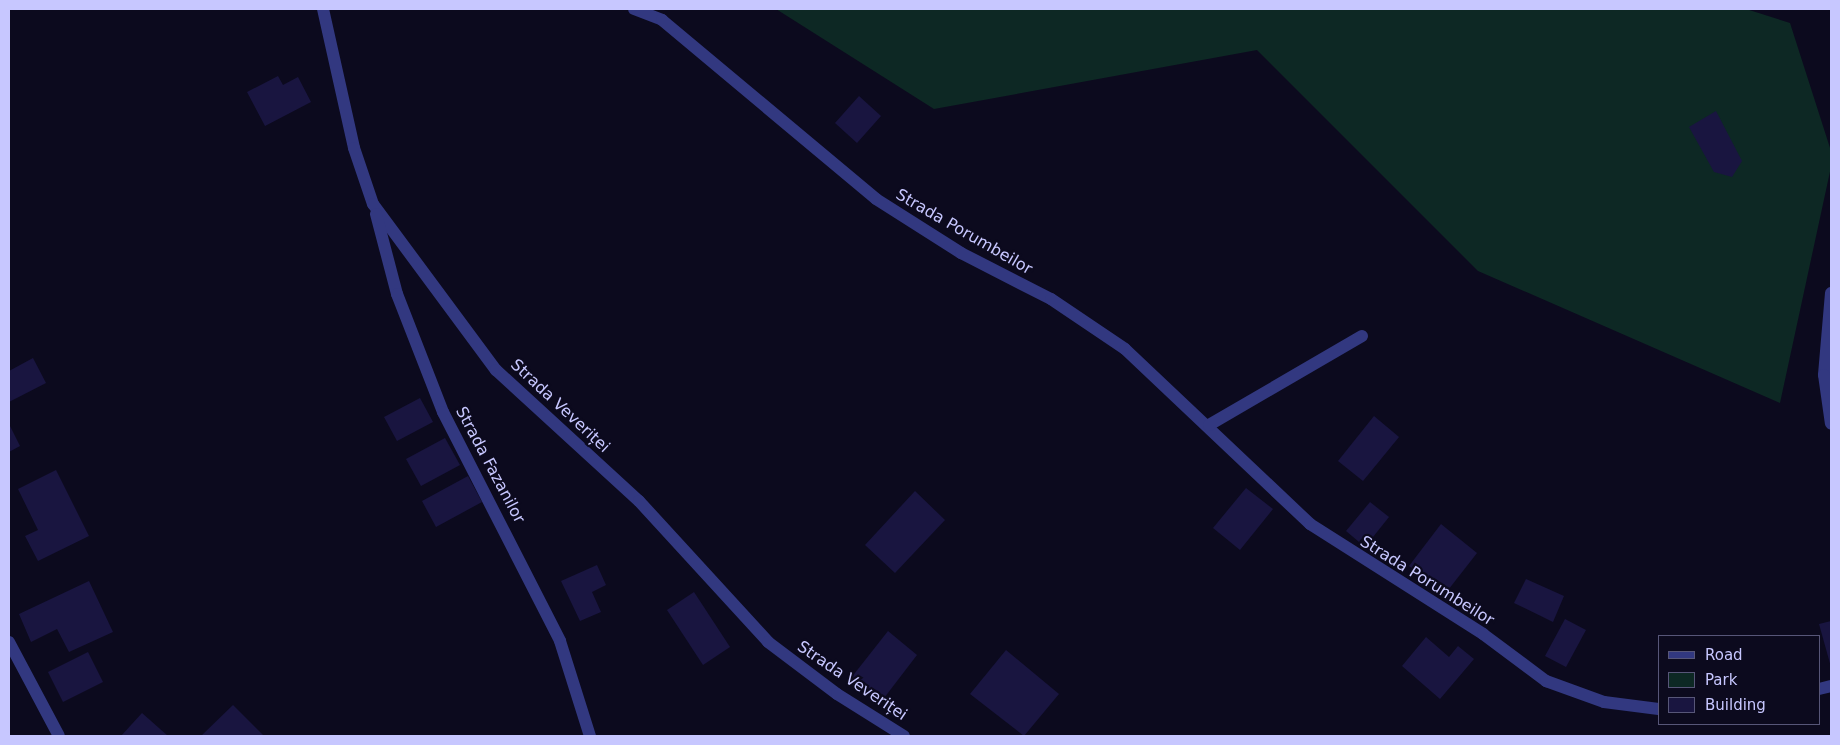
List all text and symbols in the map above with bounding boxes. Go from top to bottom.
street label: Strada Porumbeilor [892,185,1036,279]
street label: Strada Veveriței [507,355,613,457]
street label: Strada Fazanilor [451,404,529,526]
street label: Strada Porumbeilor [1356,532,1498,630]
legend [1658,635,1820,725]
street label: Strada Veveriței [793,637,911,725]
text: Road [1705,646,1743,664]
text: Park [1705,671,1737,689]
text: Building [1705,696,1766,714]

